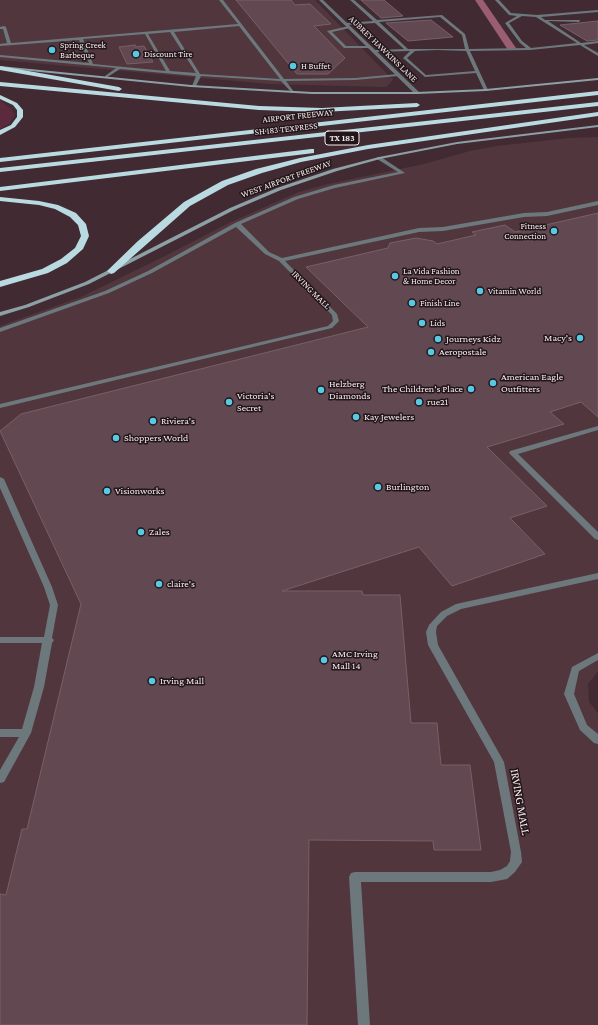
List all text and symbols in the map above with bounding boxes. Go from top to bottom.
street label: AUBREY HAWKINS LANE [346,13,420,85]
place label: Spring Creek Barbeque [60,40,106,61]
marker: Spring Creek Barbeque [47,45,57,55]
marker: Discount Tire [131,49,141,59]
place label: Discount Tire [144,49,193,59]
marker: H Buffet [288,61,298,71]
place label: H Buffet [301,61,331,71]
street label: AIRPORT FREEWAY [262,107,334,125]
street label: SH 183 TEXPRESS [254,120,318,138]
road number: TX 183 [325,131,359,145]
street label: WEST AIRPORT FREEWAY [239,158,333,200]
place label: Fitness Connection [504,221,546,242]
marker: Fitness Connection [549,226,559,236]
place label: La Vida Fashion & Home Decor [403,266,460,287]
street label: IRVING MALL [289,268,333,312]
marker: La Vida Fashion & Home Decor [390,271,400,281]
marker: Vitamin World [475,286,485,296]
place label: Vitamin World [488,286,541,296]
marker: Finish Line [407,298,417,308]
place label: Finish Line [420,298,460,308]
marker: Lids [417,318,427,328]
place label: Lids [430,318,445,328]
place label: Macy's [544,332,572,344]
place label: Journeys Kidz [446,333,501,345]
marker: Macy's [575,333,585,343]
marker: Journeys Kidz [433,334,443,344]
place label: Aeropostale [439,346,486,358]
marker: Aeropostale [426,347,436,357]
place label: American Eagle Outfitters [501,371,563,394]
place label: Helzberg Diamonds [329,378,370,402]
marker: American Eagle Outfitters [488,378,498,388]
place label: The Children's Place [382,383,463,395]
marker: The Children's Place [466,384,476,394]
marker: Helzberg Diamonds [316,385,326,395]
place label: Victoria's Secret [237,390,275,414]
place label: rue21 [427,396,448,408]
marker: Victoria's Secret [224,397,234,407]
marker: rue21 [414,397,424,407]
place label: Kay Jewelers [364,411,414,423]
marker: Kay Jewelers [351,412,361,422]
place label: Riviera's [161,415,195,427]
marker: Riviera's [148,416,158,426]
place label: Shoppers World [124,432,188,444]
marker: Shoppers World [111,433,121,443]
place label: Burlington [386,481,429,493]
marker: Burlington [373,482,383,492]
place label: Visionworks [115,485,164,497]
marker: Visionworks [102,486,112,496]
place label: Zales [149,526,170,538]
marker: Zales [136,527,146,537]
place label: claire's [167,578,195,590]
marker: claire's [154,579,164,589]
place label: AMC Irving Mall 14 [332,648,378,672]
marker: AMC Irving Mall 14 [319,655,329,665]
place label: Irving Mall [160,675,204,687]
marker: Irving Mall [147,676,157,686]
street label: IRVING MALL [507,768,533,836]

